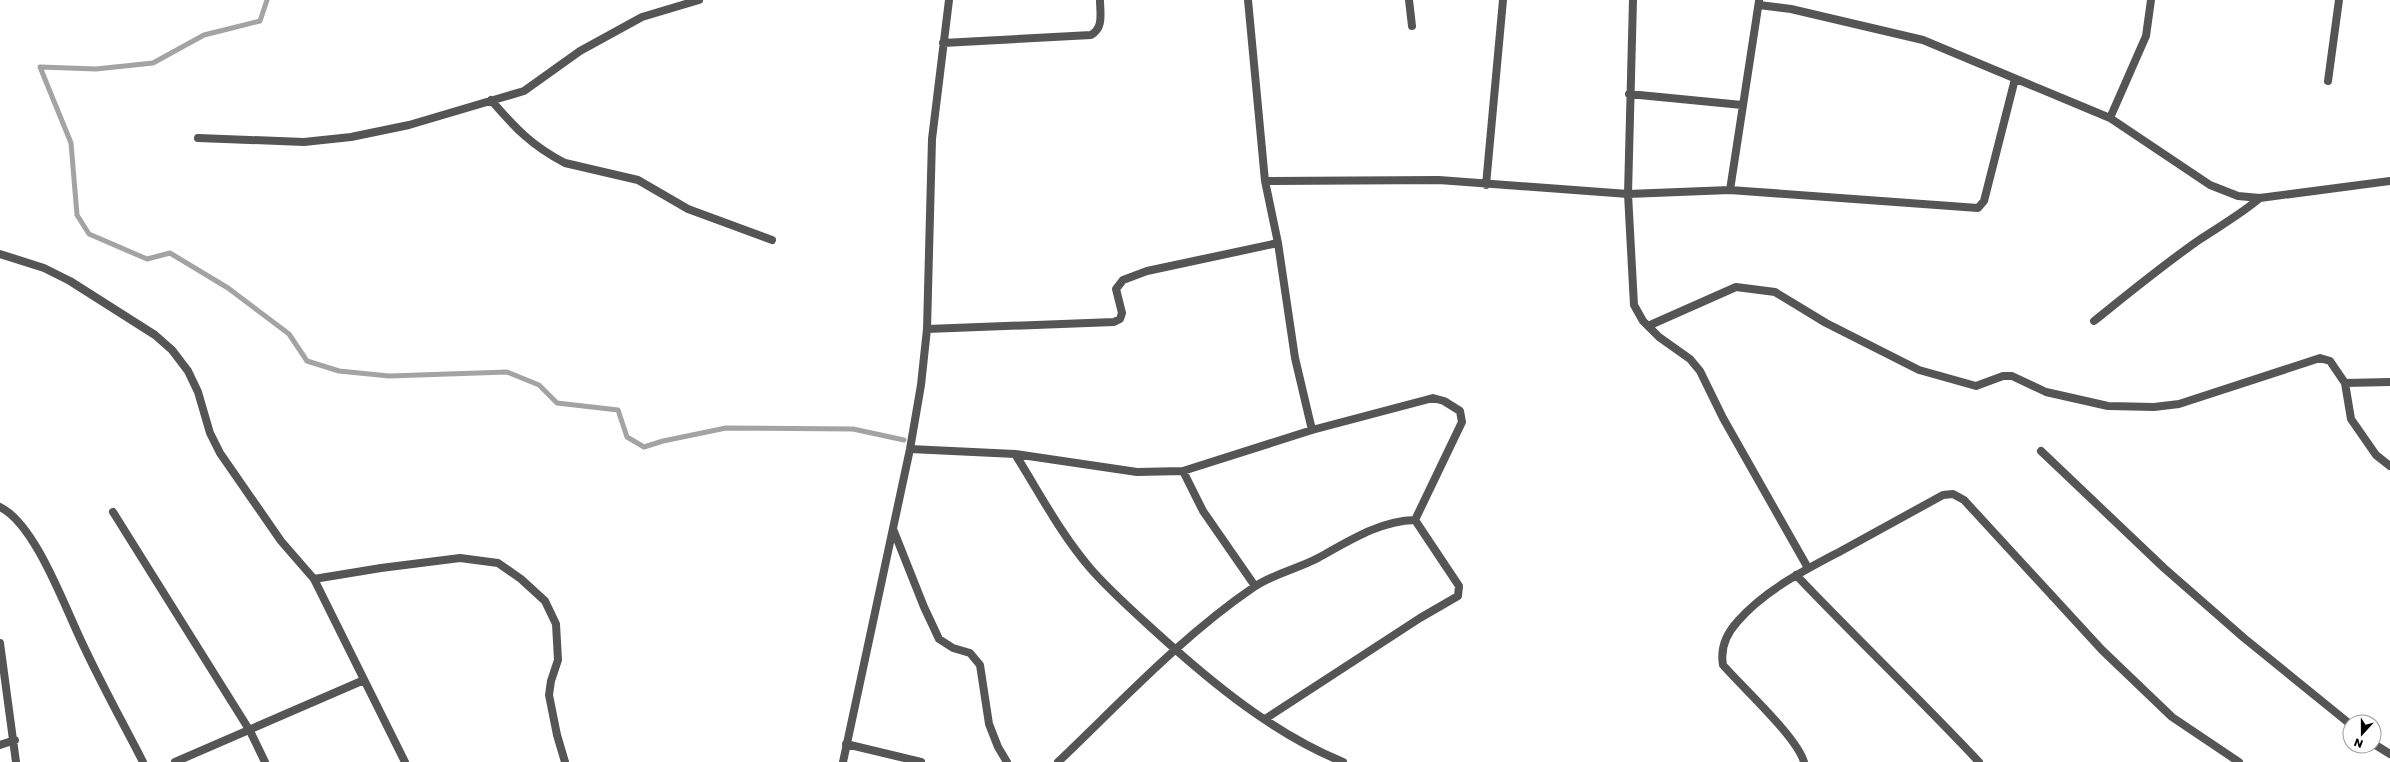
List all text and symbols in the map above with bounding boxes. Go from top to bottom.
north arrow [2342,714,2382,754]
text: N [2352,734,2365,752]

